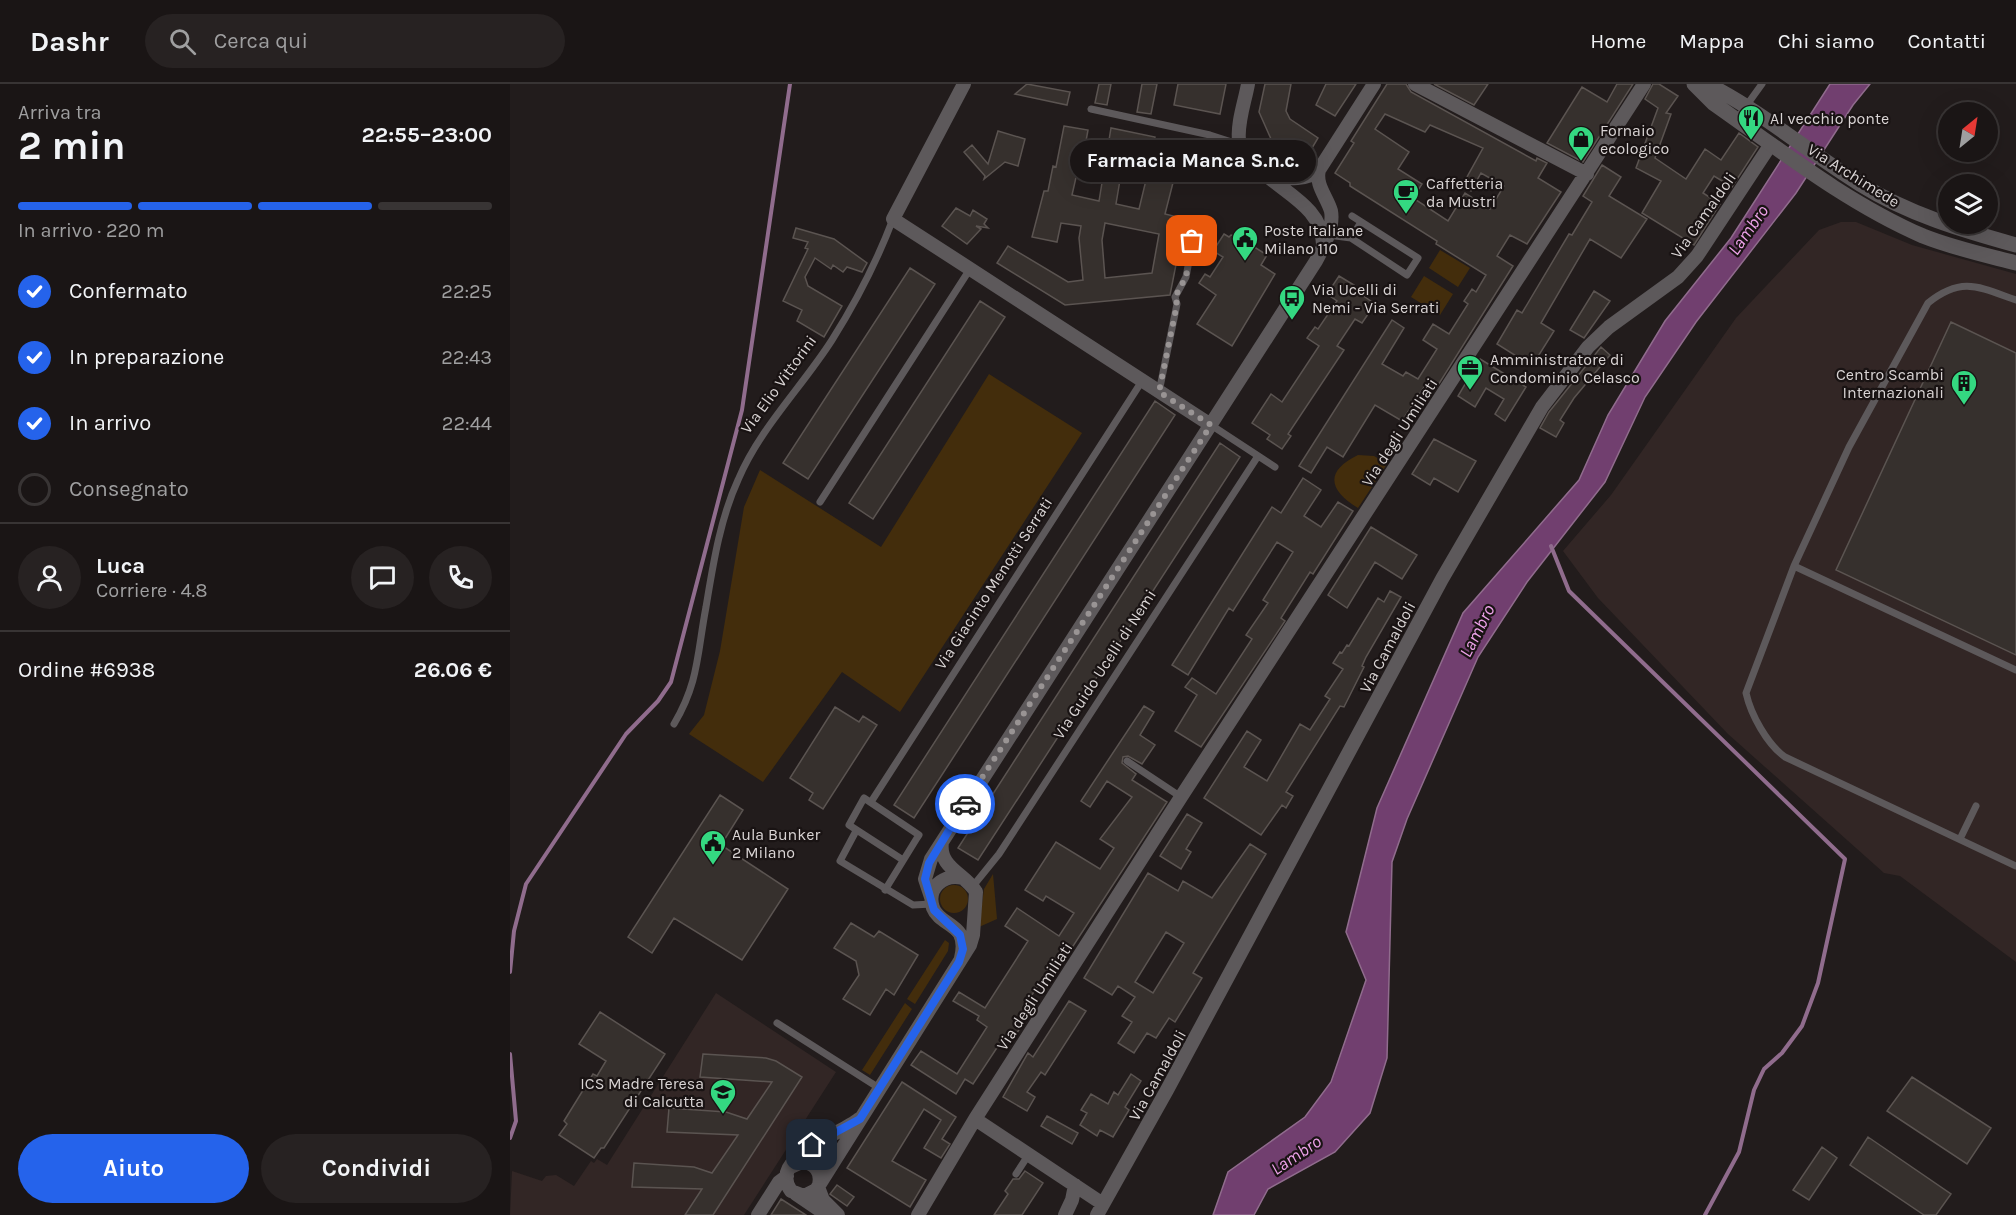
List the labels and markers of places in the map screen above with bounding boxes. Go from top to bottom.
restaurant icon: Al vecchio ponte [1736,103,1766,141]
place label: Al vecchio ponte [1770,109,1889,128]
place label: Fornaio ecologico [1600,121,1669,158]
shop icon: Fornaio ecologico [1566,124,1596,162]
callout: Farmacia Manca S.n.c. [1069,139,1315,181]
place label: Caffetteria da Mustri [1426,174,1503,211]
cafe icon: Caffetteria da Mustri [1391,177,1421,215]
pin [1166,215,1217,266]
place label: Poste Italiane Milano 110 [1264,221,1363,258]
public building icon: Poste Italiane Milano 110 [1230,224,1260,262]
place label: Via Ucelli di Nemi - Via Serrati [1312,280,1440,317]
bus stop icon: Via Ucelli di Nemi - Via Serrati [1277,283,1307,321]
place label: Amministratore di Condominio Celasco [1490,350,1640,387]
office icon: Amministratore di Condominio Celasco [1455,353,1485,391]
place label: Centro Scambi Internazionali [1836,365,1944,402]
building icon: Centro Scambi Internazionali [1949,368,1979,406]
place label: Aula Bunker 2 Milano [732,825,820,862]
public building icon: Aula Bunker 2 Milano [698,828,728,866]
place label: ICS Madre Teresa di Calcutta [580,1074,704,1111]
school or university icon: ICS Madre Teresa di Calcutta [708,1077,738,1115]
pin [786,1119,837,1170]

